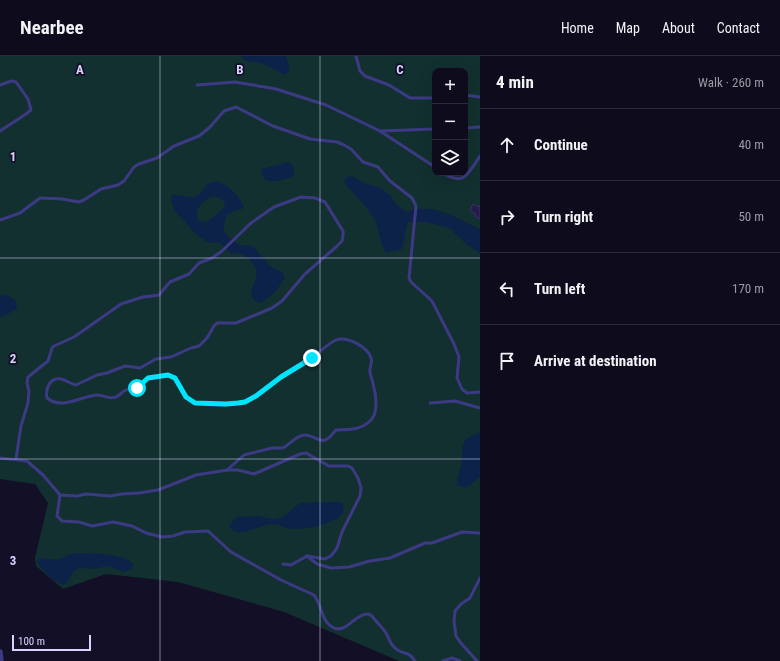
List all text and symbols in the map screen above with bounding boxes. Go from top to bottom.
text: Nearbee [20,16,84,39]
text: Home [561,20,594,36]
text: Map [616,20,640,36]
text: About [662,20,695,36]
text: Contact [717,20,760,36]
text: A [76,62,84,77]
text: B [236,62,244,77]
text: C [396,62,404,77]
map controls [432,68,468,176]
button: + [432,68,468,104]
text: 4 min [496,72,534,92]
text: Walk · 260 m [698,75,764,90]
button: − [432,104,468,140]
icon: ahead [496,134,518,156]
text: Continue [534,136,588,154]
text: 40 m [738,137,764,152]
button: layers [432,140,468,176]
text: 1 [10,149,16,164]
icon: right [496,206,518,228]
text: Turn right [534,208,593,226]
text: 50 m [738,209,764,224]
icon: left [496,278,518,300]
text: Turn left [534,280,585,298]
text: 170 m [732,281,764,296]
route end [303,349,321,367]
icon: arrive [496,350,518,372]
text: 2 [10,351,17,366]
text: Arrive at destination [534,352,657,370]
route start [128,379,146,397]
text: 3 [10,553,16,568]
scale bar [12,633,91,652]
text: 100 m [18,635,45,648]

